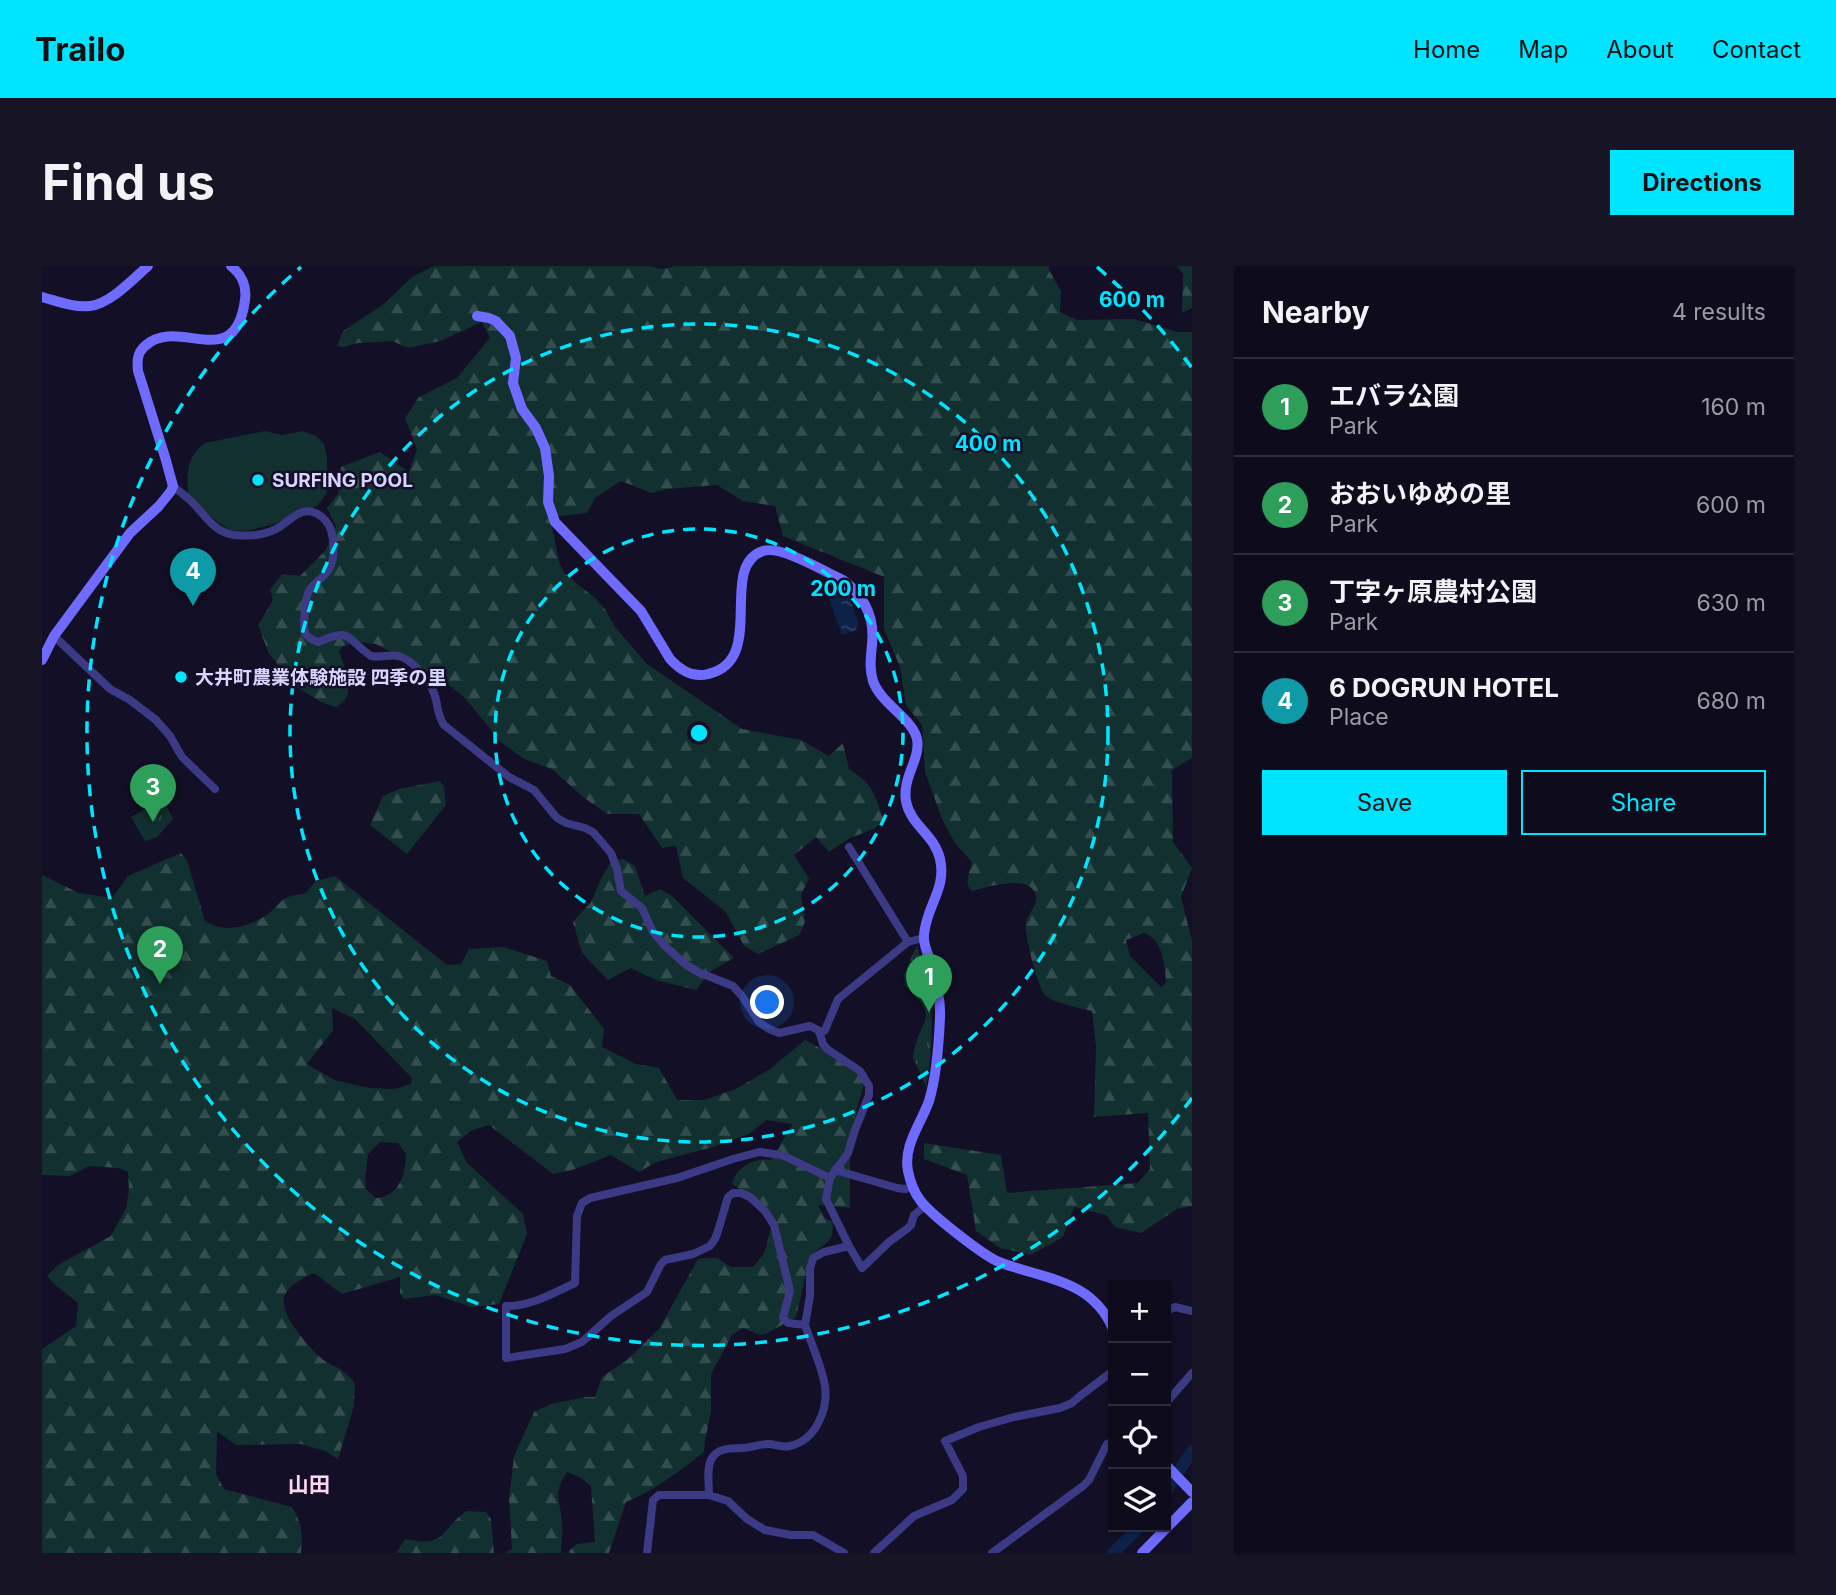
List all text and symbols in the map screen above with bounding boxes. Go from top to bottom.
text: Trailo [35,29,125,69]
text: Home [1413,35,1480,64]
text: Map [1518,35,1568,64]
text: About [1606,35,1674,64]
text: Contact [1712,35,1801,64]
button: Directions [1610,150,1794,215]
text: Find us [42,153,215,212]
text: 600 m [1099,287,1165,312]
text: Nearby [1262,294,1370,330]
text: 4 results [1672,298,1766,326]
text: エバラ公園 [1329,380,1459,411]
text: 1 [1280,393,1290,421]
text: 160 m [1701,393,1766,421]
text: Park [1329,412,1378,440]
text: 400 m [955,431,1021,456]
place label: SURFING POOL [272,469,413,492]
marker: SURFING POOL [250,472,266,488]
text: おおいゆめの里 [1329,478,1511,509]
text: 2 [1278,491,1292,519]
text: 600 m [1696,491,1766,519]
text: Park [1329,510,1378,538]
pin: 4 [170,548,216,606]
text: 200 m [810,576,876,601]
text: 丁字ヶ原農村公園 [1329,576,1537,607]
text: 3 [1278,589,1292,617]
text: 630 m [1696,589,1766,617]
text: Park [1329,608,1378,636]
place label: 大井町農業体験施設 四季の里 [195,666,447,689]
marker: 大井町農業体験施設 四季の里 [173,669,189,685]
text: 6 DOGRUN HOTEL [1329,672,1559,703]
text: 4 [1277,687,1293,715]
text: 680 m [1696,687,1766,715]
text: Place [1329,703,1389,731]
centre of rings [687,721,711,745]
pin: 3 [130,764,176,822]
button: Save [1262,770,1507,835]
button: Share [1521,770,1766,835]
pin: 2 [137,926,183,984]
pin: 1 [906,954,952,1012]
your location [750,985,784,1019]
map controls [1108,1280,1171,1532]
button: + [1108,1280,1171,1343]
button: − [1108,1343,1171,1406]
button: locate [1108,1406,1171,1469]
button: layers [1108,1469,1171,1532]
district label: 山田 [288,1472,330,1497]

